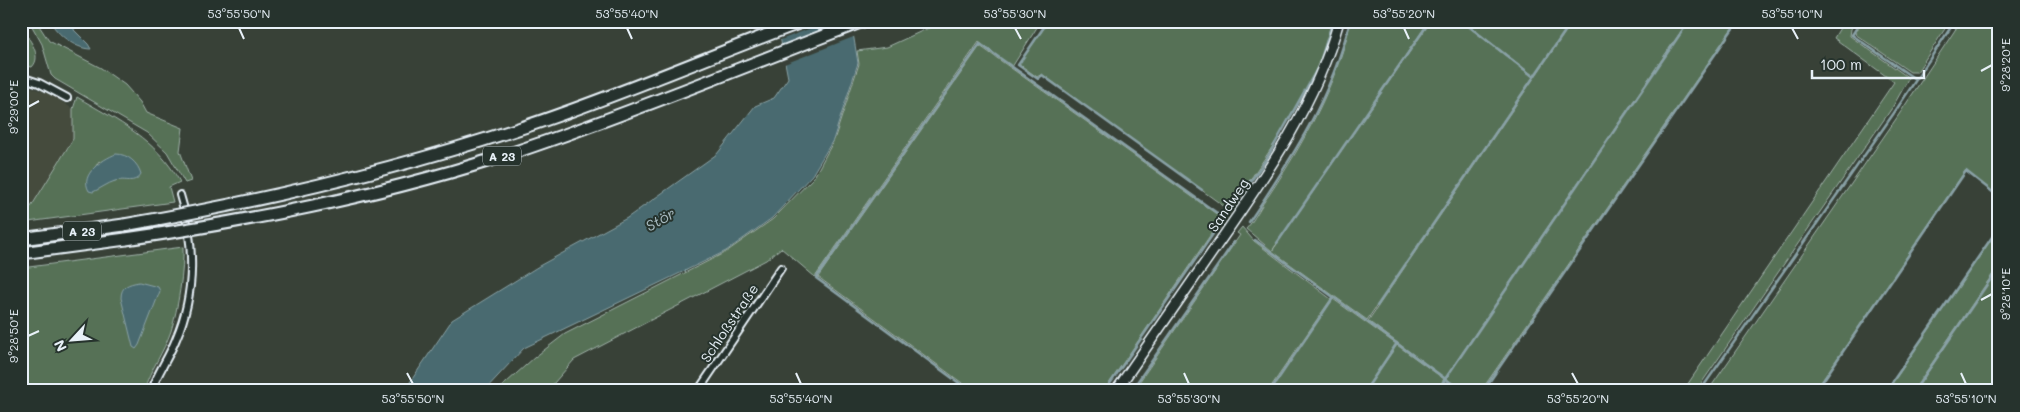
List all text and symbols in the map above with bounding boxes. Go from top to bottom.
text: 53°55'50"N [208,5,270,21]
text: 53°55'40"N [596,5,658,21]
text: 53°55'30"N [984,5,1046,21]
text: 53°55'20"N [1373,5,1435,21]
text: 53°55'10"N [1761,5,1823,21]
text: 9°28'20"E [1997,38,2013,92]
scale bar [1812,48,1925,80]
text: 100 m [1820,54,1862,74]
text: 9°29'00"E [5,80,21,134]
road number: A 23 [483,146,521,166]
street label: Sandweg [1203,174,1253,236]
water label: Stör [641,202,679,235]
road number: A 23 [63,222,101,240]
text: 9°28'10"E [1997,268,2013,320]
street label: Schloßstraße [696,280,762,366]
text: 9°28'50"E [5,309,21,363]
north arrow [48,314,98,364]
text: N [49,337,71,355]
text: 53°55'50"N [382,390,444,406]
text: 53°55'40"N [770,390,832,406]
text: 53°55'30"N [1158,390,1220,406]
text: 53°55'20"N [1547,390,1609,406]
text: 53°55'10"N [1935,390,1997,406]

